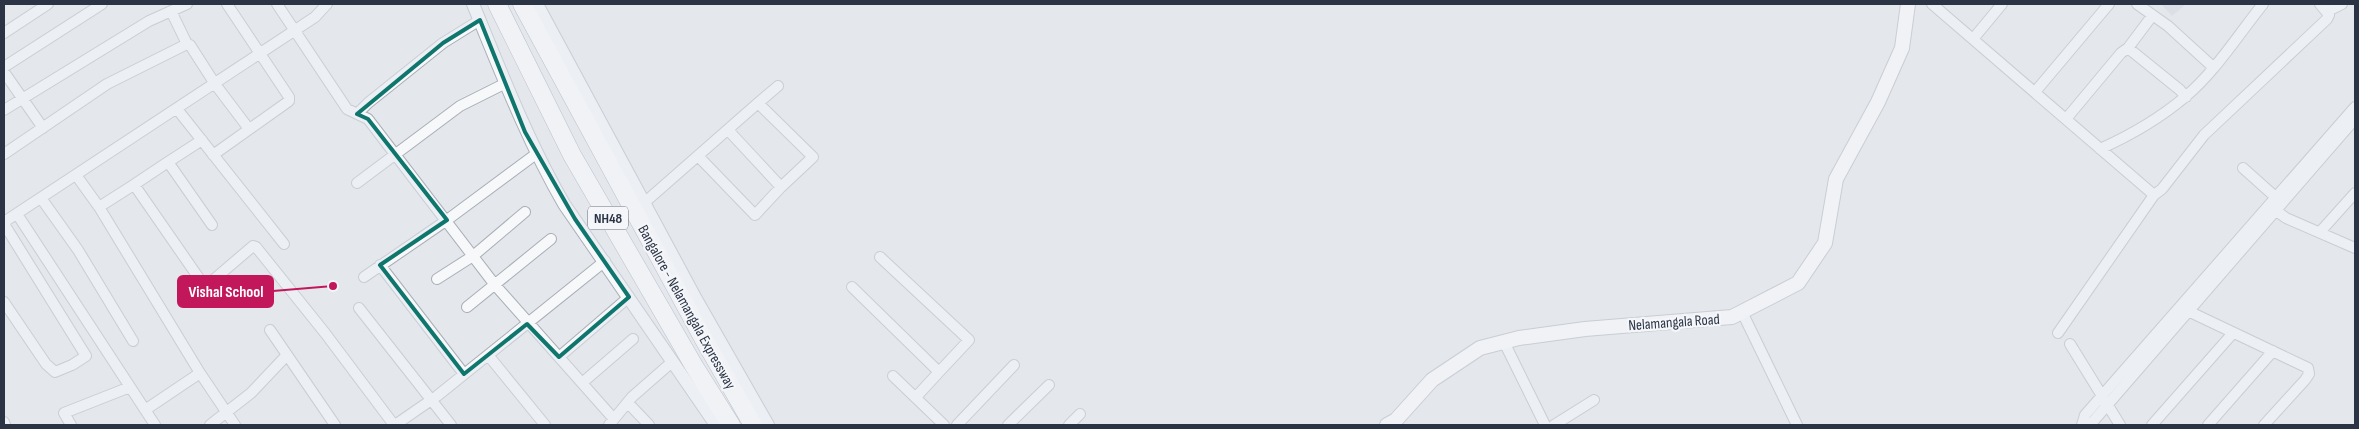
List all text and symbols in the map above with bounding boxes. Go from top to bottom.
road number: NH48 [588,207,628,230]
street label: Bangalore - Nelamangala Expressway [633,222,740,393]
callout: Vishal School [178,276,273,307]
text: Vishal School [189,283,263,302]
street label: Nelamangala Road [1628,310,1720,335]

